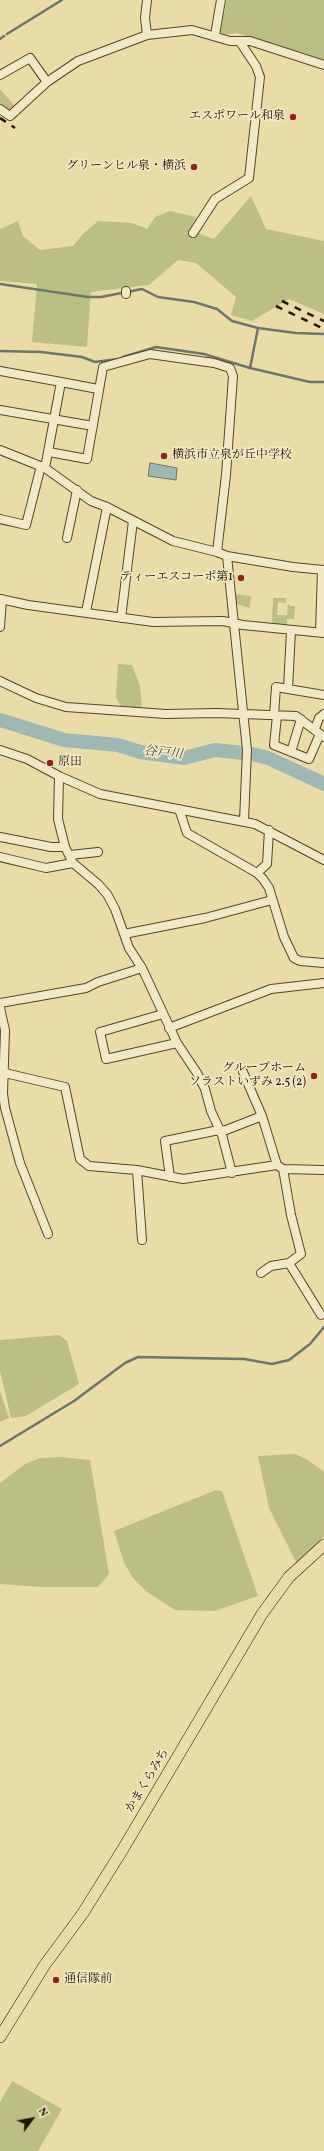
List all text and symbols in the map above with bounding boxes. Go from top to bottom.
place label: エスポワール和泉 [189,110,285,124]
marker: エスポワール和泉 [288,112,298,122]
place label: グリーンヒル泉・横浜 [66,160,186,174]
marker: グリーンヒル泉・横浜 [189,162,199,172]
place label: 横浜市立泉が丘中学校 [172,449,292,463]
marker: 横浜市立泉が丘中学校 [159,451,169,461]
place label: ティーエスコーポ第1 [120,571,233,585]
marker: ティーエスコーポ第1 [236,573,246,583]
water label: 谷戸川 [143,744,183,764]
place label: 原田 [58,756,82,770]
marker: 原田 [45,758,55,768]
place label: グループホーム ソラストいずみ 2.5 (2) [189,1062,306,1090]
marker: グループホーム ソラストいずみ 2.5 (2) [309,1071,319,1081]
street label: かまくらみち [123,1746,173,1816]
place label: 通信隊前 [64,1973,112,1987]
marker: 通信隊前 [51,1975,61,1985]
north arrow [12,2099,52,2139]
text: N [34,2105,51,2120]

